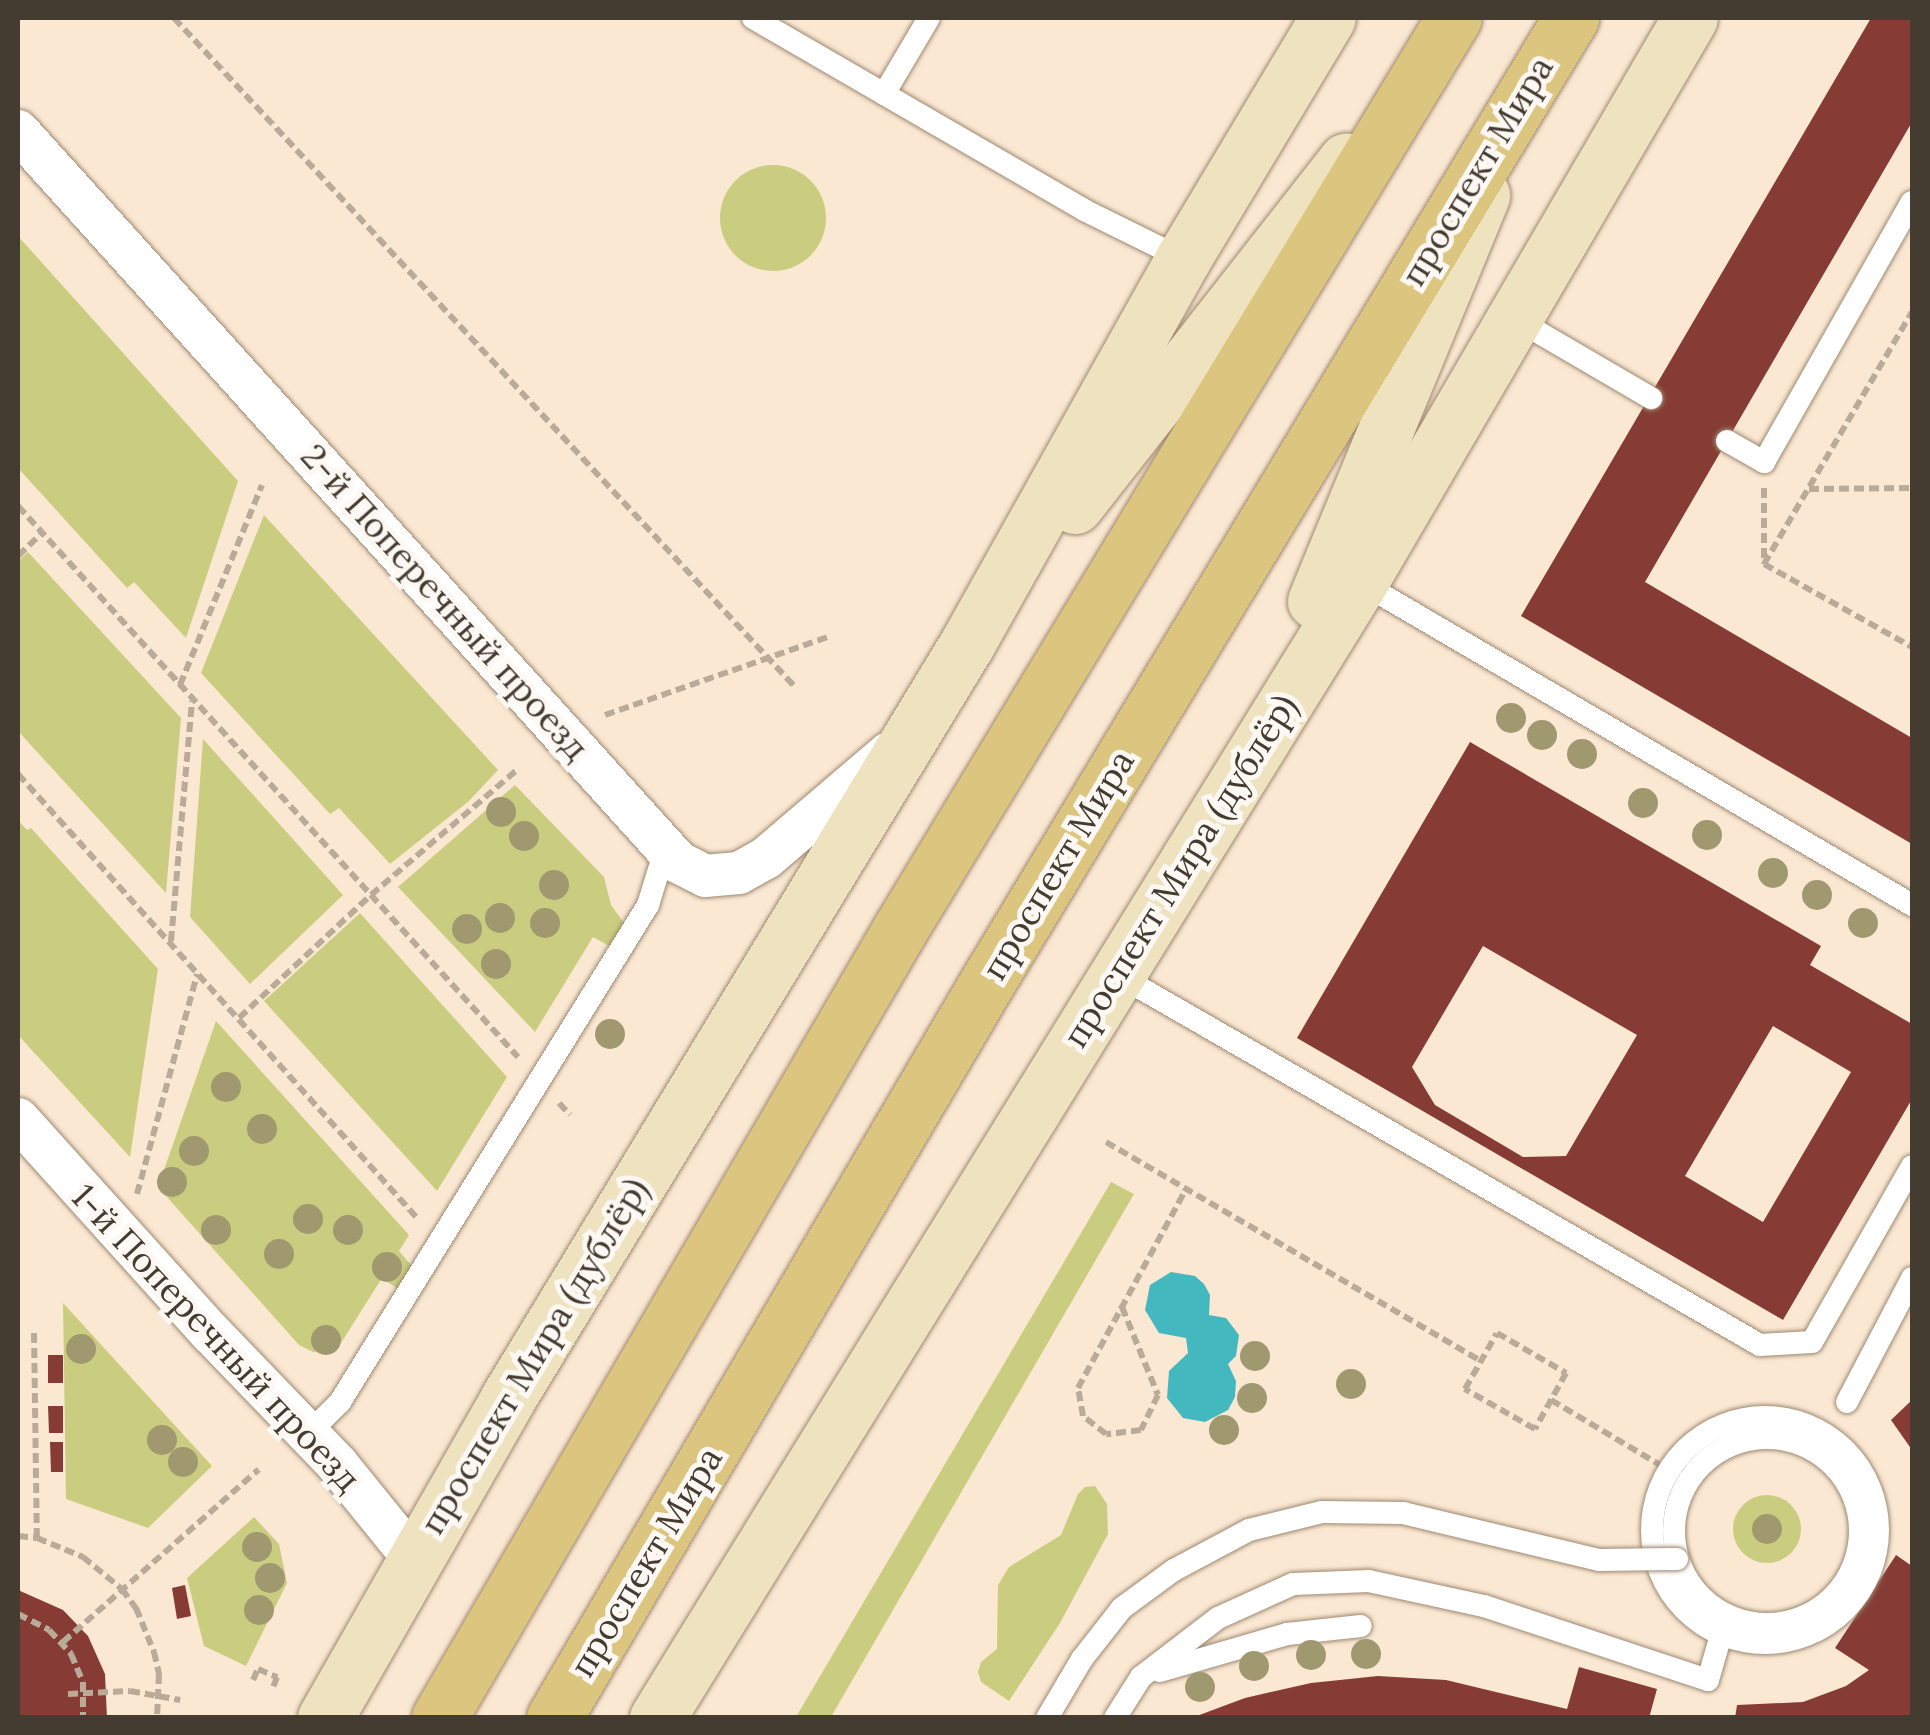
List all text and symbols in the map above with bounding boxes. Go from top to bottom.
street label: проспект Мира [1392,49,1562,293]
street label: 2-й Поперечный проезд [292,436,598,768]
street label: проспект Мира (дублёр) [1054,687,1306,1055]
street label: проспект Мира [973,743,1143,987]
street label: проспект Мира (дублёр) [411,1170,657,1542]
street label: 1-й Поперечный проезд [63,1176,369,1500]
street label: проспект Мира [561,1440,731,1684]

